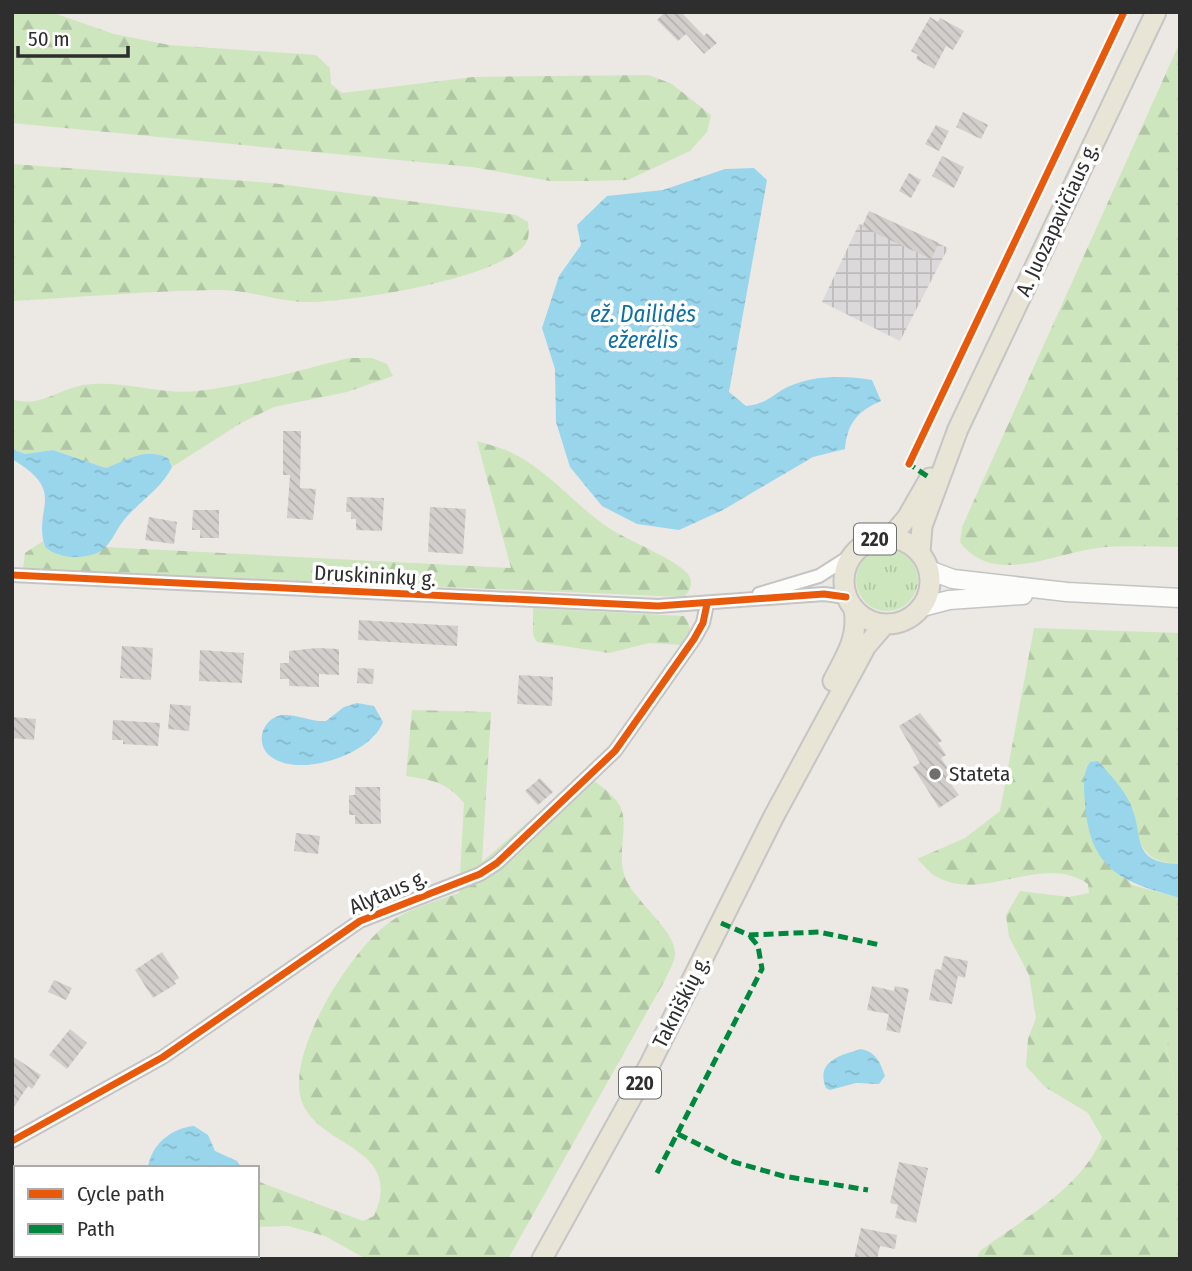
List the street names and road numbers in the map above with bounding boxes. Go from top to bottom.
street label: A. Juozapavičiaus g. [1010,139,1104,301]
road number: 220 [854,524,896,554]
street label: Druskininkų g. [313,560,437,592]
street label: Alytaus g. [345,864,431,920]
street label: Takniškių g. [647,952,715,1052]
road number: 220 [619,1068,661,1098]

